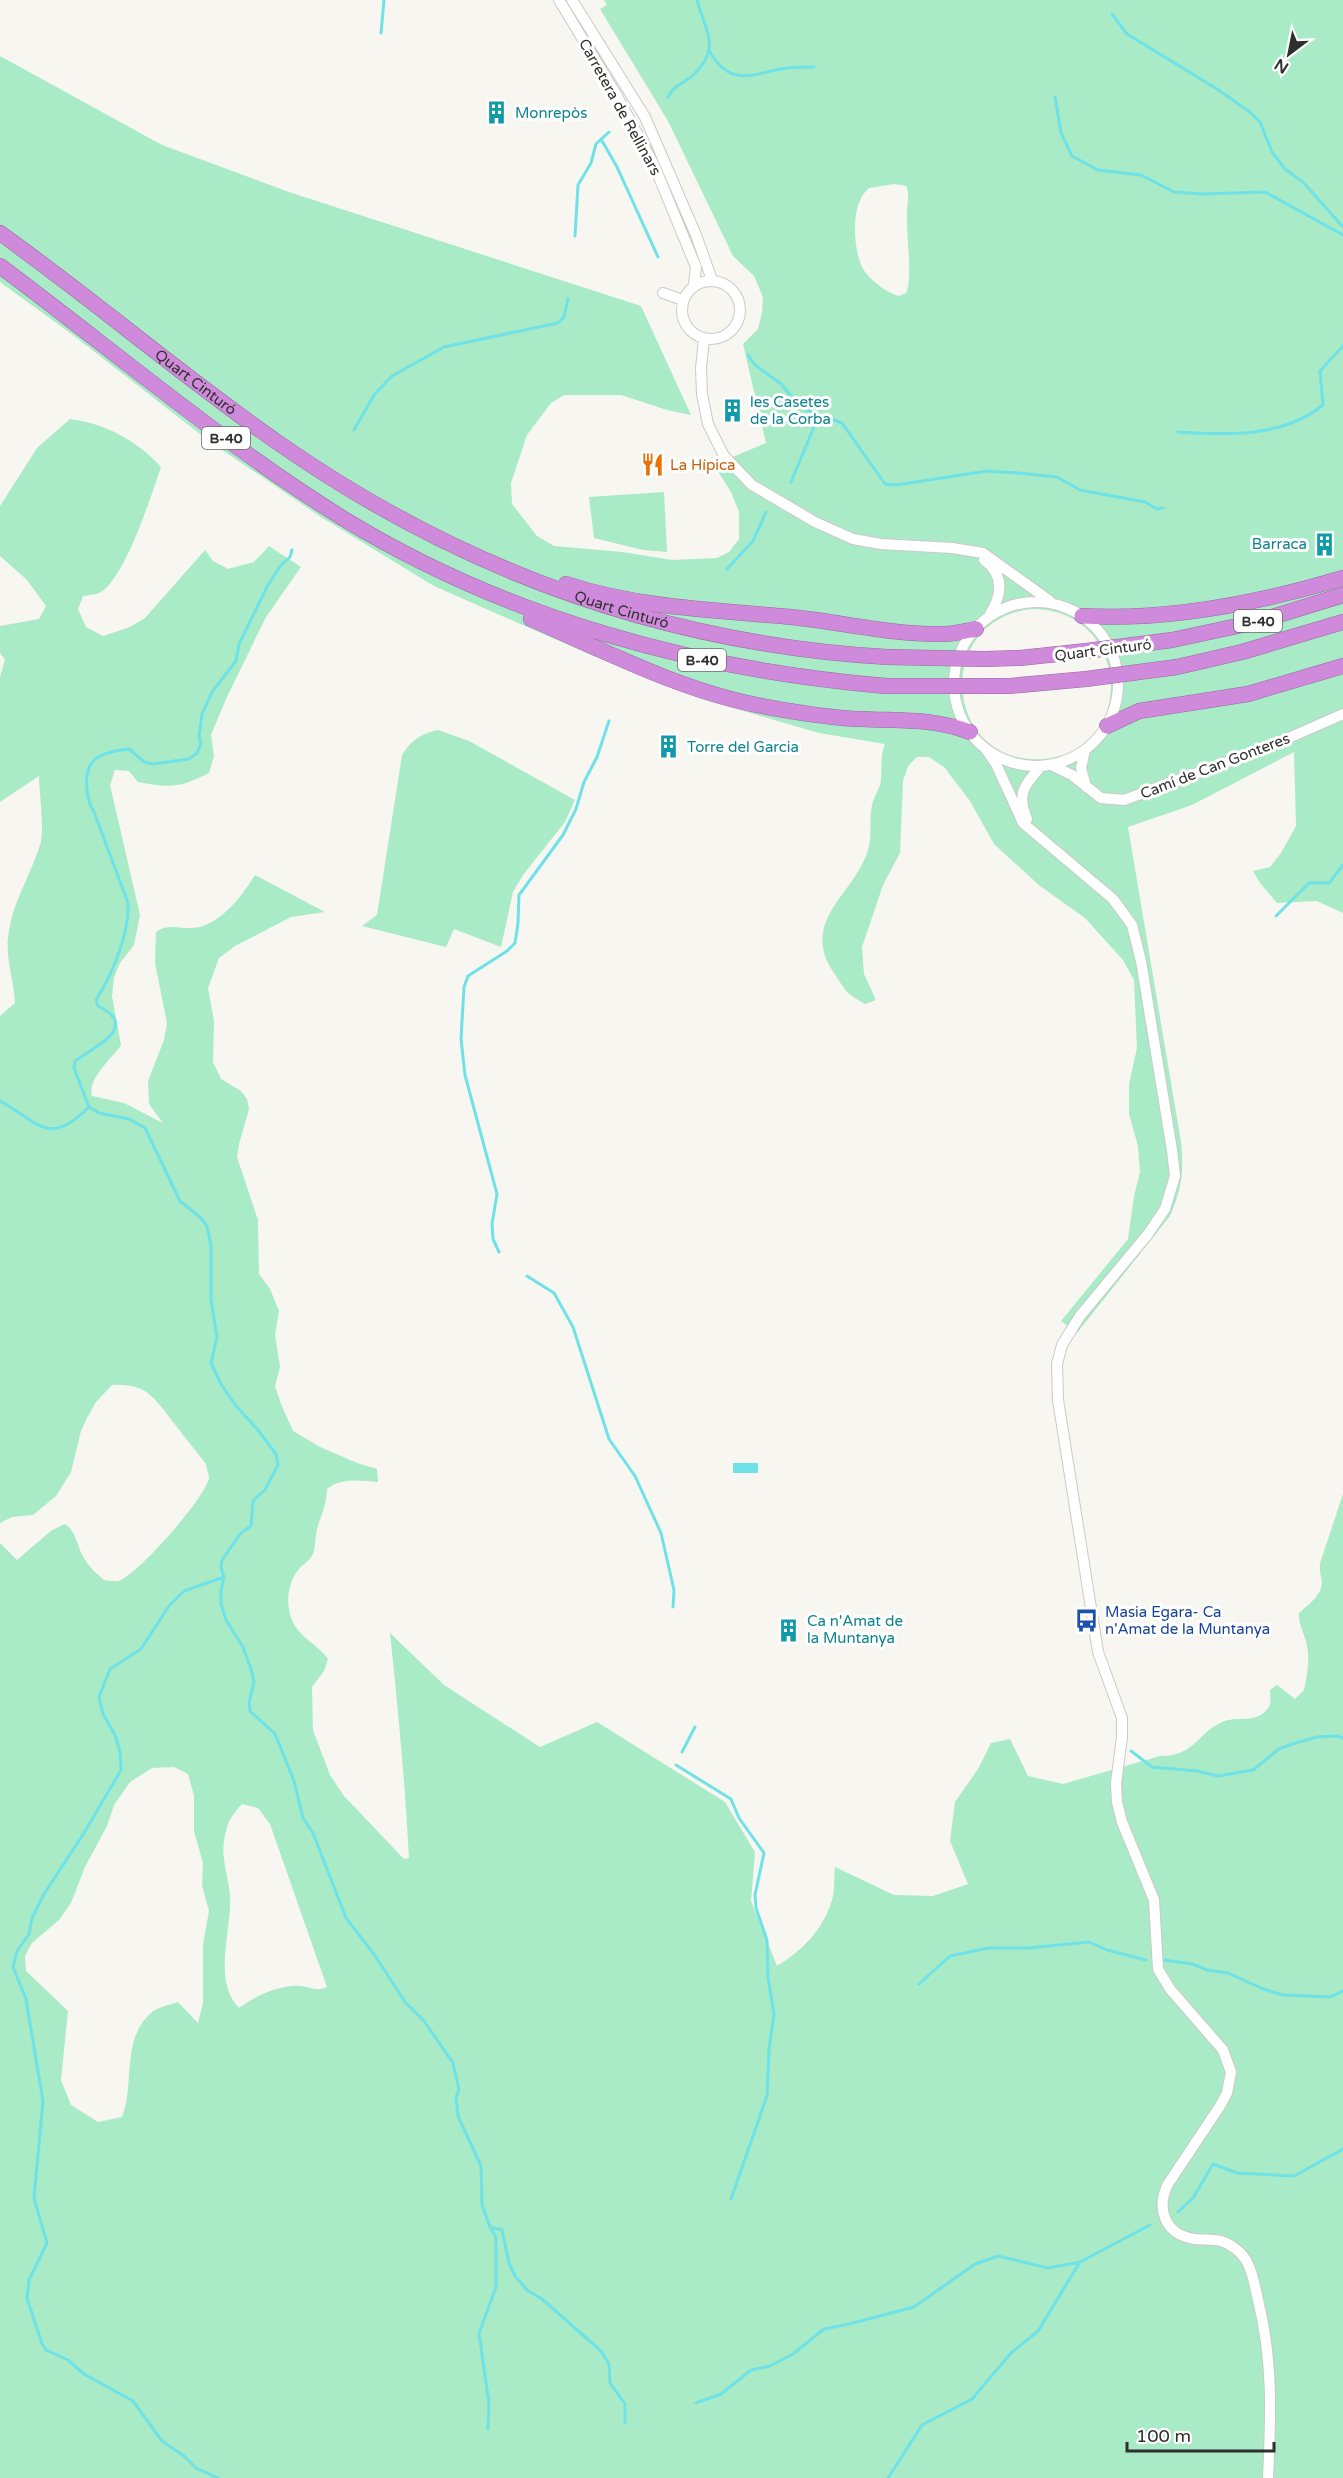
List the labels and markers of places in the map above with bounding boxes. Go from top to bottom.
building icon: Monrepòs [484,100,510,126]
place label: Monrepòs [515,104,587,122]
place label: les Casetes de la Corba [750,393,831,428]
building icon: les Casetes de la Corba [719,398,745,424]
restaurant icon: La Hípica [639,452,665,478]
place label: La Hípica [670,456,736,474]
building icon: Barraca [1312,531,1338,557]
place label: Barraca [1252,535,1307,553]
building icon: Torre del Garcia [656,734,682,760]
place label: Torre del Garcia [687,738,799,756]
place label: Masia Egara- Ca n'Amat de la Muntanya [1105,1603,1270,1638]
bus stop icon: Masia Egara- Ca n'Amat de la Muntanya [1074,1608,1100,1634]
place label: Ca n'Amat de la Muntanya [807,1612,903,1647]
building icon: Ca n'Amat de la Muntanya [776,1617,802,1643]

